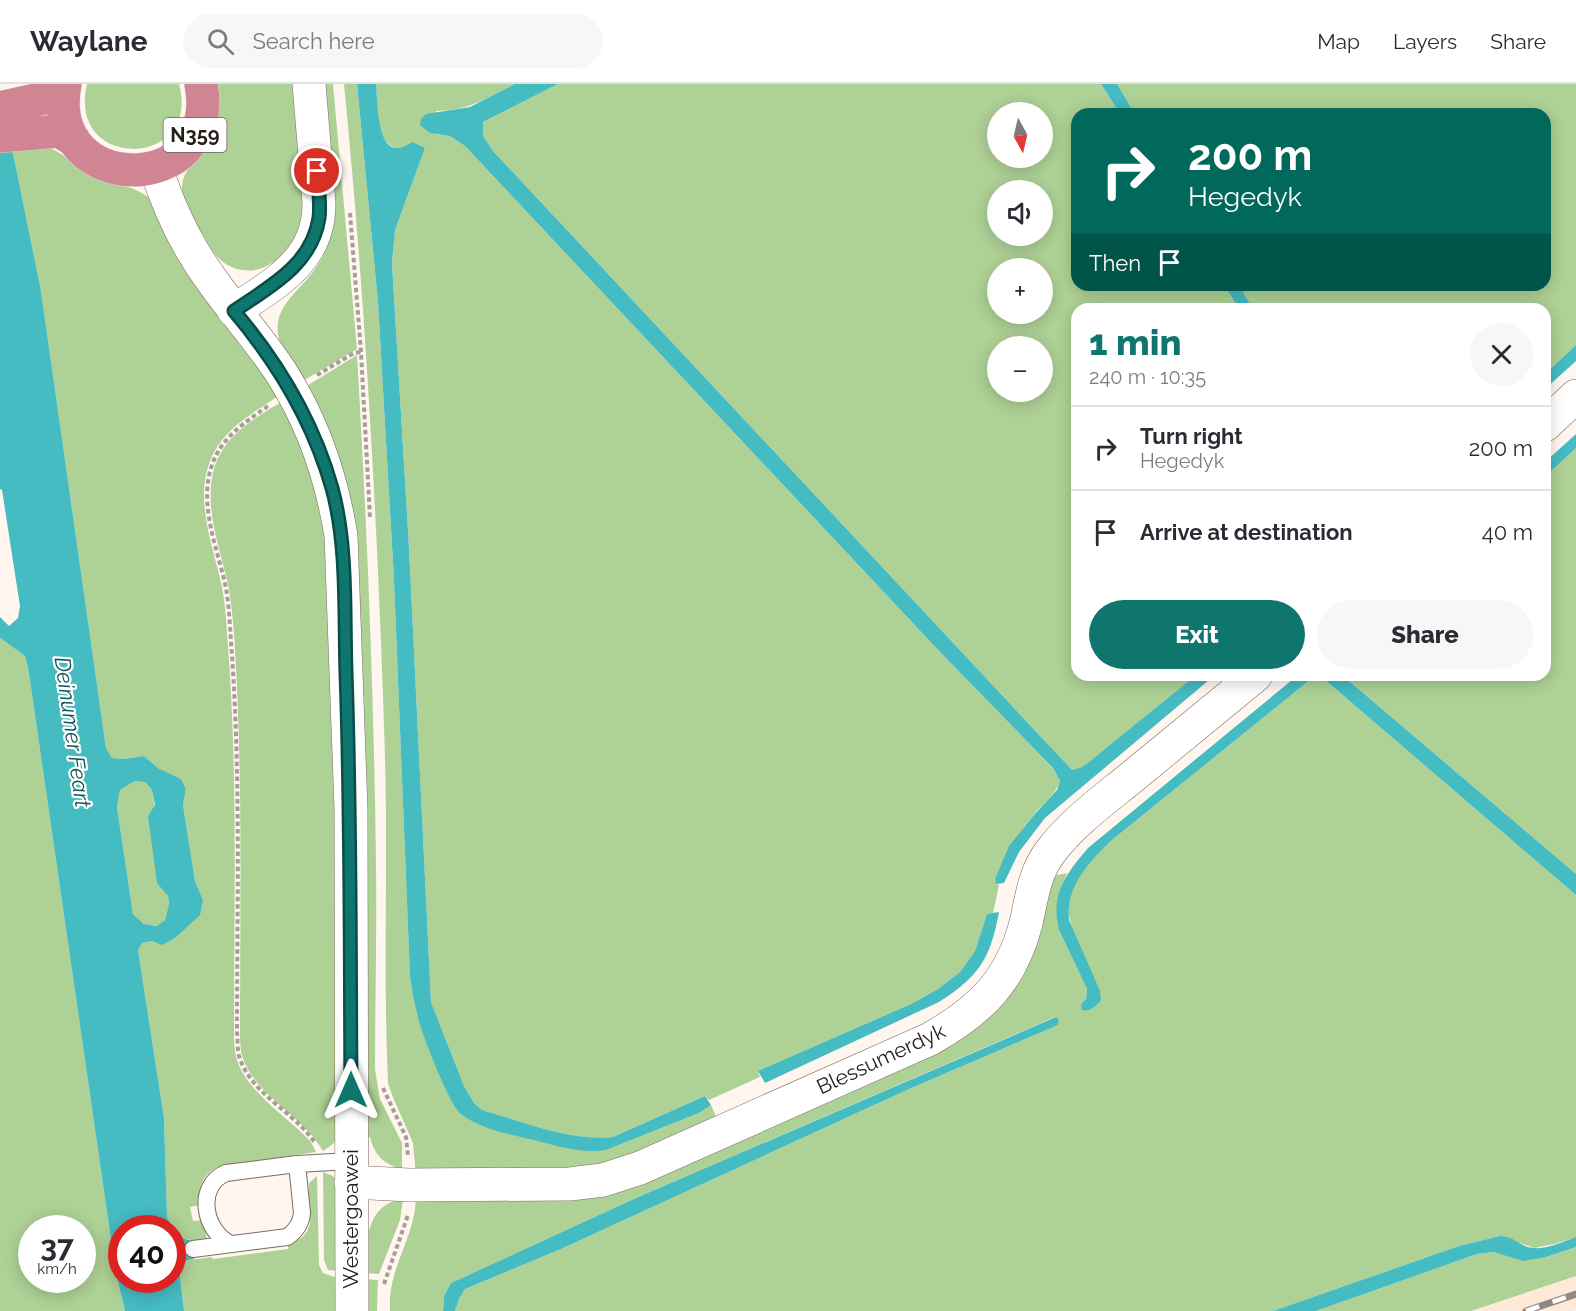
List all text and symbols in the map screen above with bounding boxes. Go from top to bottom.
search box [183,14,603,68]
text: Waylane [30,25,147,58]
icon: search [204,25,237,58]
text: Search here [252,28,375,54]
text: Map [1317,29,1360,54]
text: Layers [1393,29,1457,54]
text: Share [1490,29,1546,54]
north arrow [987,102,1053,168]
map controls [987,102,1053,402]
road number: N359 [164,118,226,152]
text: 200 m [1188,131,1312,180]
icon: right [1089,132,1167,210]
pin [291,145,342,196]
icon: arrive [300,154,333,187]
button: sound [987,180,1053,246]
text: Hegedyk [1188,181,1302,212]
icon: arrive [1153,246,1186,279]
text: Then [1089,250,1141,276]
button: + [987,258,1053,324]
text: 1 min [1089,321,1181,363]
button: close [1470,323,1533,386]
button: − [987,336,1053,402]
text: 240 m · 10:35 [1089,365,1206,389]
text: Turn right [1140,423,1243,449]
icon: right [1089,432,1122,465]
text: 200 m [1469,435,1533,461]
text: Hegedyk [1140,449,1224,473]
icon: arrive [1089,516,1122,549]
text: Arrive at destination [1140,519,1353,545]
text: 40 m [1482,519,1533,545]
button: Exit [1089,600,1305,669]
button: Share [1317,600,1533,669]
water label: Deinumer Feart [50,655,97,810]
street label: Blessumerdyk [812,1018,949,1099]
position arrow [319,1058,383,1122]
street label: Westergoawei [338,1149,363,1289]
speed limit sign: 40 [108,1215,186,1293]
text: 37 [40,1229,74,1264]
text: km/h [37,1260,77,1278]

